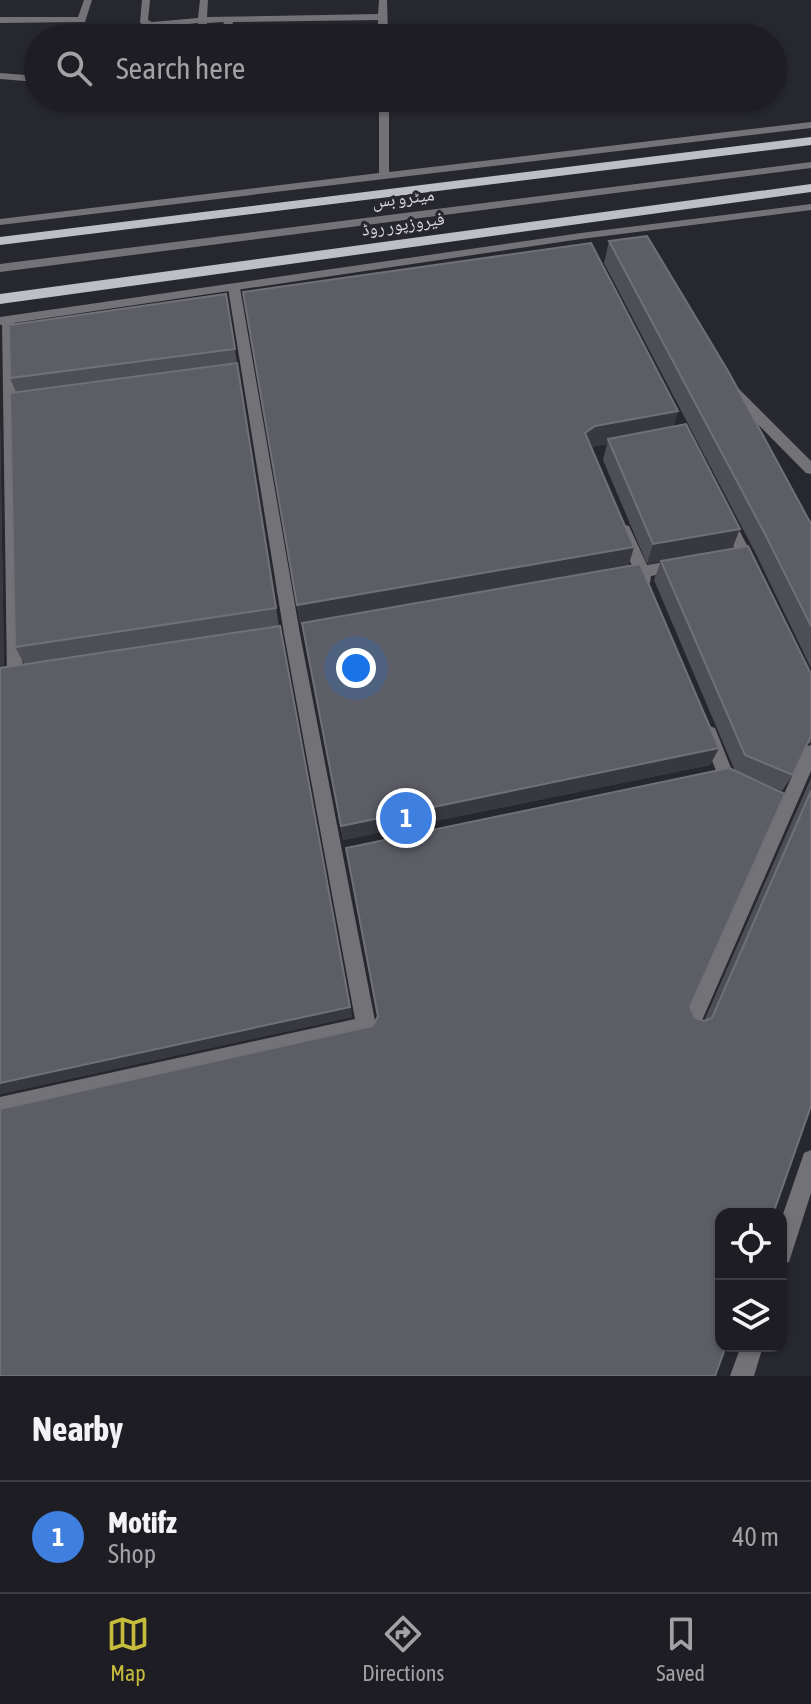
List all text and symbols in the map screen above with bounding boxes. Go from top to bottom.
search box [24,24,787,112]
icon: search [52,46,96,90]
text: Search here [116,51,245,85]
street label: میٹرو بس [371,183,435,213]
street label: فیروزپور روڈ [360,207,446,241]
your location [336,648,376,688]
pin: 1 [380,788,432,848]
map controls [715,1208,787,1352]
button: locate [715,1208,787,1280]
button: layers [715,1280,787,1352]
text: Nearby [32,1409,123,1448]
text: Motifz [108,1505,177,1539]
text: 1 [52,1522,64,1552]
text: 40 m [732,1522,779,1552]
text: Shop [108,1539,156,1569]
tab: Map [106,1612,150,1686]
tab: Directions [362,1612,444,1686]
tab: Saved [656,1612,705,1686]

